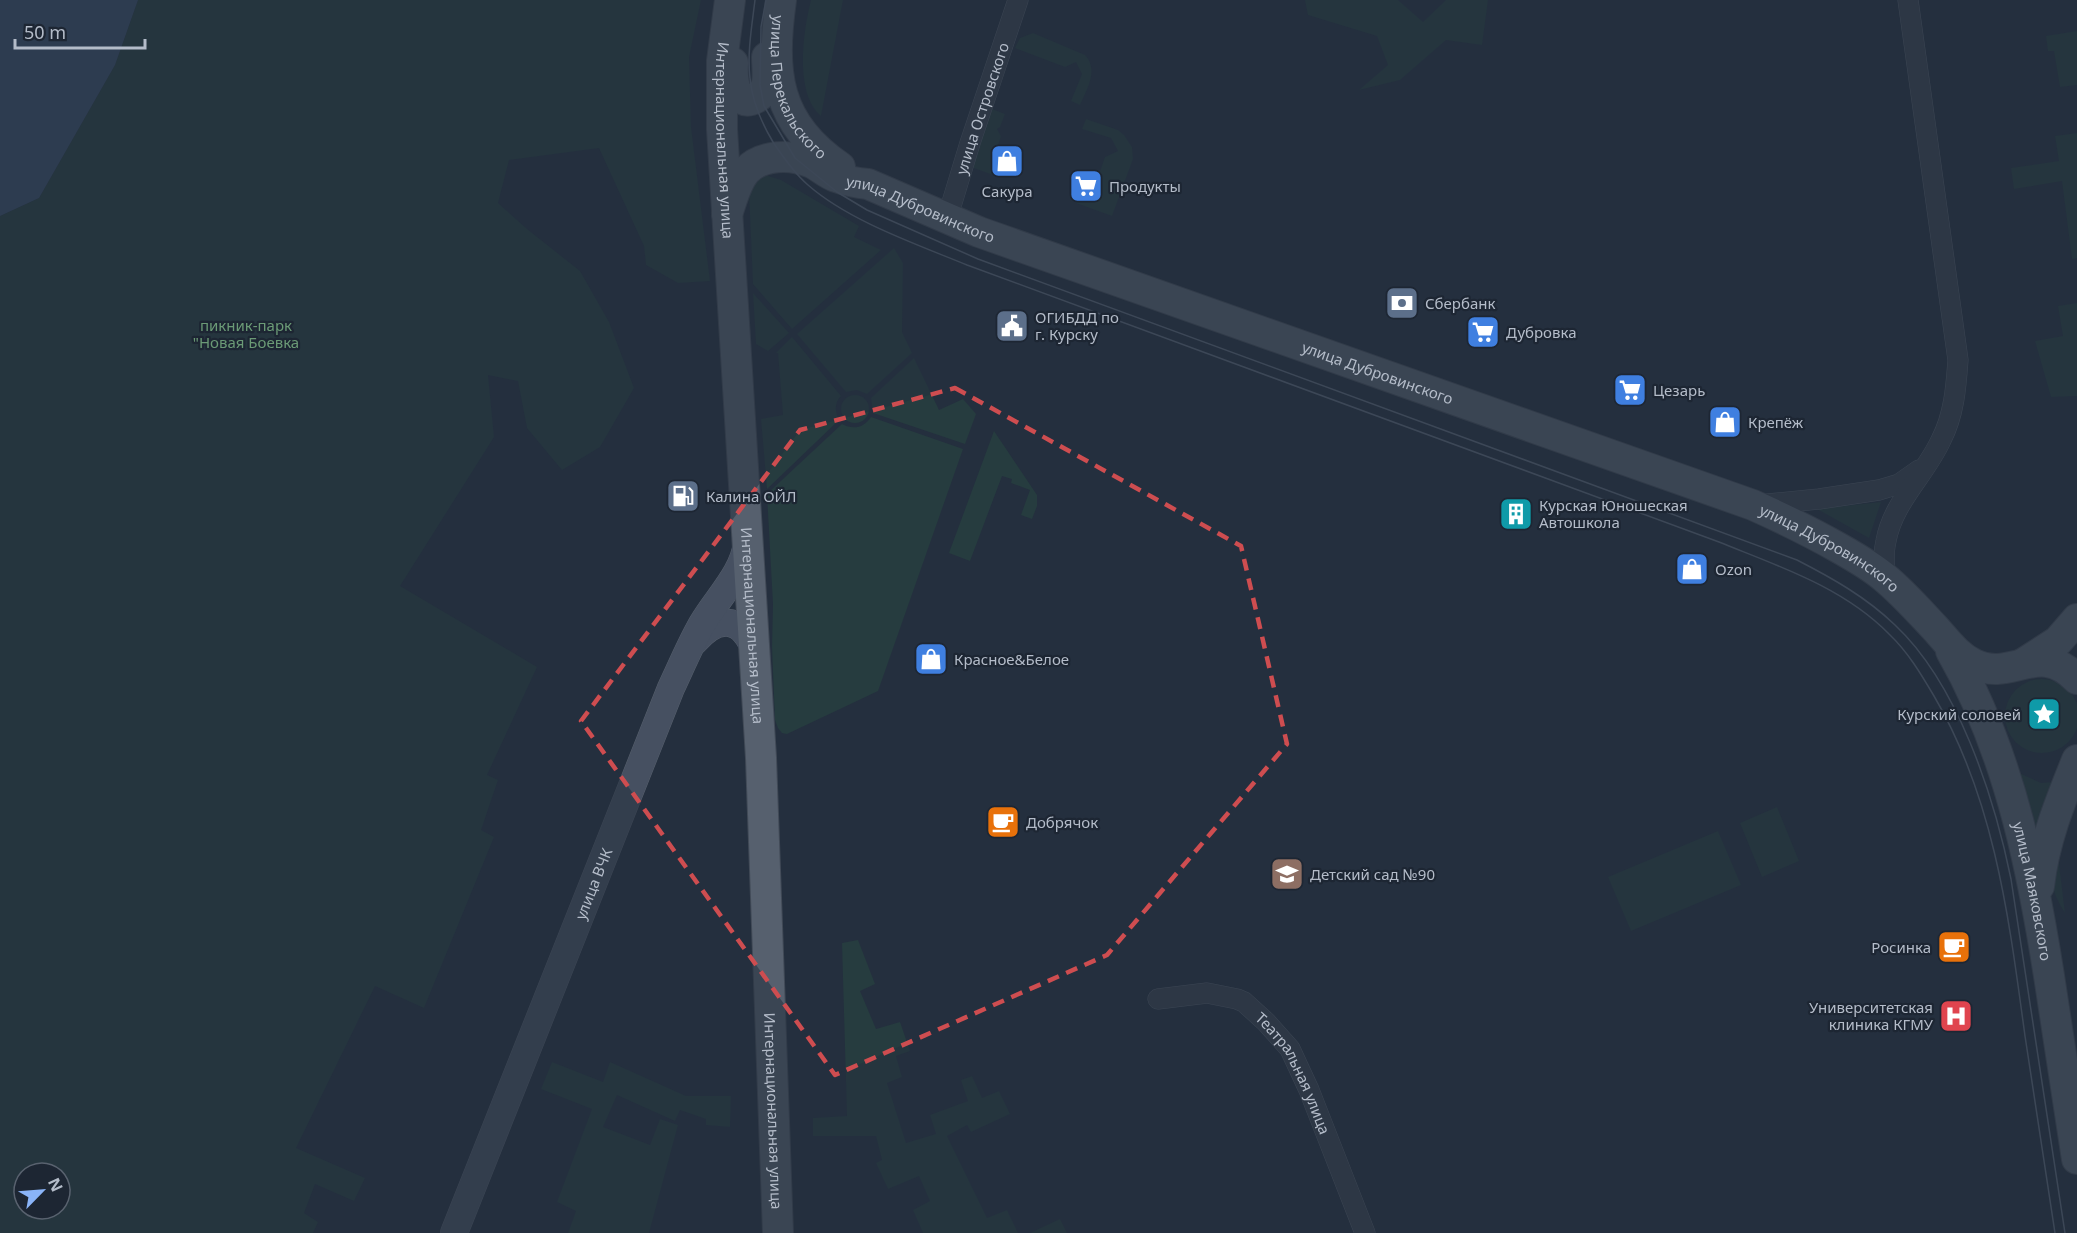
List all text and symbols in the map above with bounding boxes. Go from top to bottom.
scale bar [15,12,146,50]
street label: улица Перекальского [767,14,831,163]
text: 50 m [24,20,66,44]
street label: улица Островского [951,40,1013,177]
street label: Интернациональная улица [712,41,739,239]
shop icon: Сакура [989,143,1025,179]
supermarket icon: Продукты [1068,168,1104,204]
street label: улица Дубровинского [844,171,998,247]
place label: Продукты [1109,176,1181,196]
place label: Сакура [981,181,1033,201]
bank icon: Сбербанк [1384,285,1420,321]
place label: Сбербанк [1425,293,1495,313]
place label: ОГИБДД по г. Курску [1035,307,1119,344]
public building icon: ОГИБДД по г. Курску [994,308,1030,344]
supermarket icon: Дубровка [1465,314,1501,350]
park label: пикник-парк "Новая Боевка [193,315,299,352]
place label: Дубровка [1506,322,1576,342]
street label: улица Дубровинского [1299,337,1456,408]
supermarket icon: Цезарь [1612,372,1648,408]
place label: Цезарь [1653,380,1705,400]
shop icon: Крепёж [1707,404,1743,440]
place label: Крепёж [1748,412,1804,432]
fuel station icon: Калина ОЙЛ [665,478,701,514]
place label: Калина ОЙЛ [706,486,796,506]
place label: Курская Юношеская Автошкола [1539,495,1688,532]
building icon: Курская Юношеская Автошкола [1498,496,1534,532]
street label: улица Дубровинского [1757,499,1904,596]
street label: Интернациональная улица [737,527,769,724]
shop icon: Ozon [1674,551,1710,587]
place label: Ozon [1715,559,1752,579]
shop icon: Красное&Белое [913,641,949,677]
place label: Красное&Белое [954,649,1069,669]
place icon: Курский соловей [2026,696,2062,732]
place label: Курский соловей [1897,704,2021,724]
cafe icon: Добрячок [985,804,1021,840]
place label: Добрячок [1026,812,1098,832]
street label: улица Маяковского [2009,819,2056,962]
street label: улица ВЧК [570,844,617,923]
school or university icon: Детский сад №90 [1269,856,1305,892]
place label: Детский сад №90 [1310,864,1435,884]
cafe icon: Росинка [1936,929,1972,965]
place label: Росинка [1871,937,1931,957]
place label: Университетская клиника КГМУ [1809,997,1934,1034]
hospital icon: Университетская клиника КГМУ [1938,998,1974,1034]
street label: Театральная улица [1252,1008,1335,1137]
street label: Интернациональная улица [760,1012,787,1210]
north arrow [12,1161,72,1221]
text: N [43,1174,68,1195]

